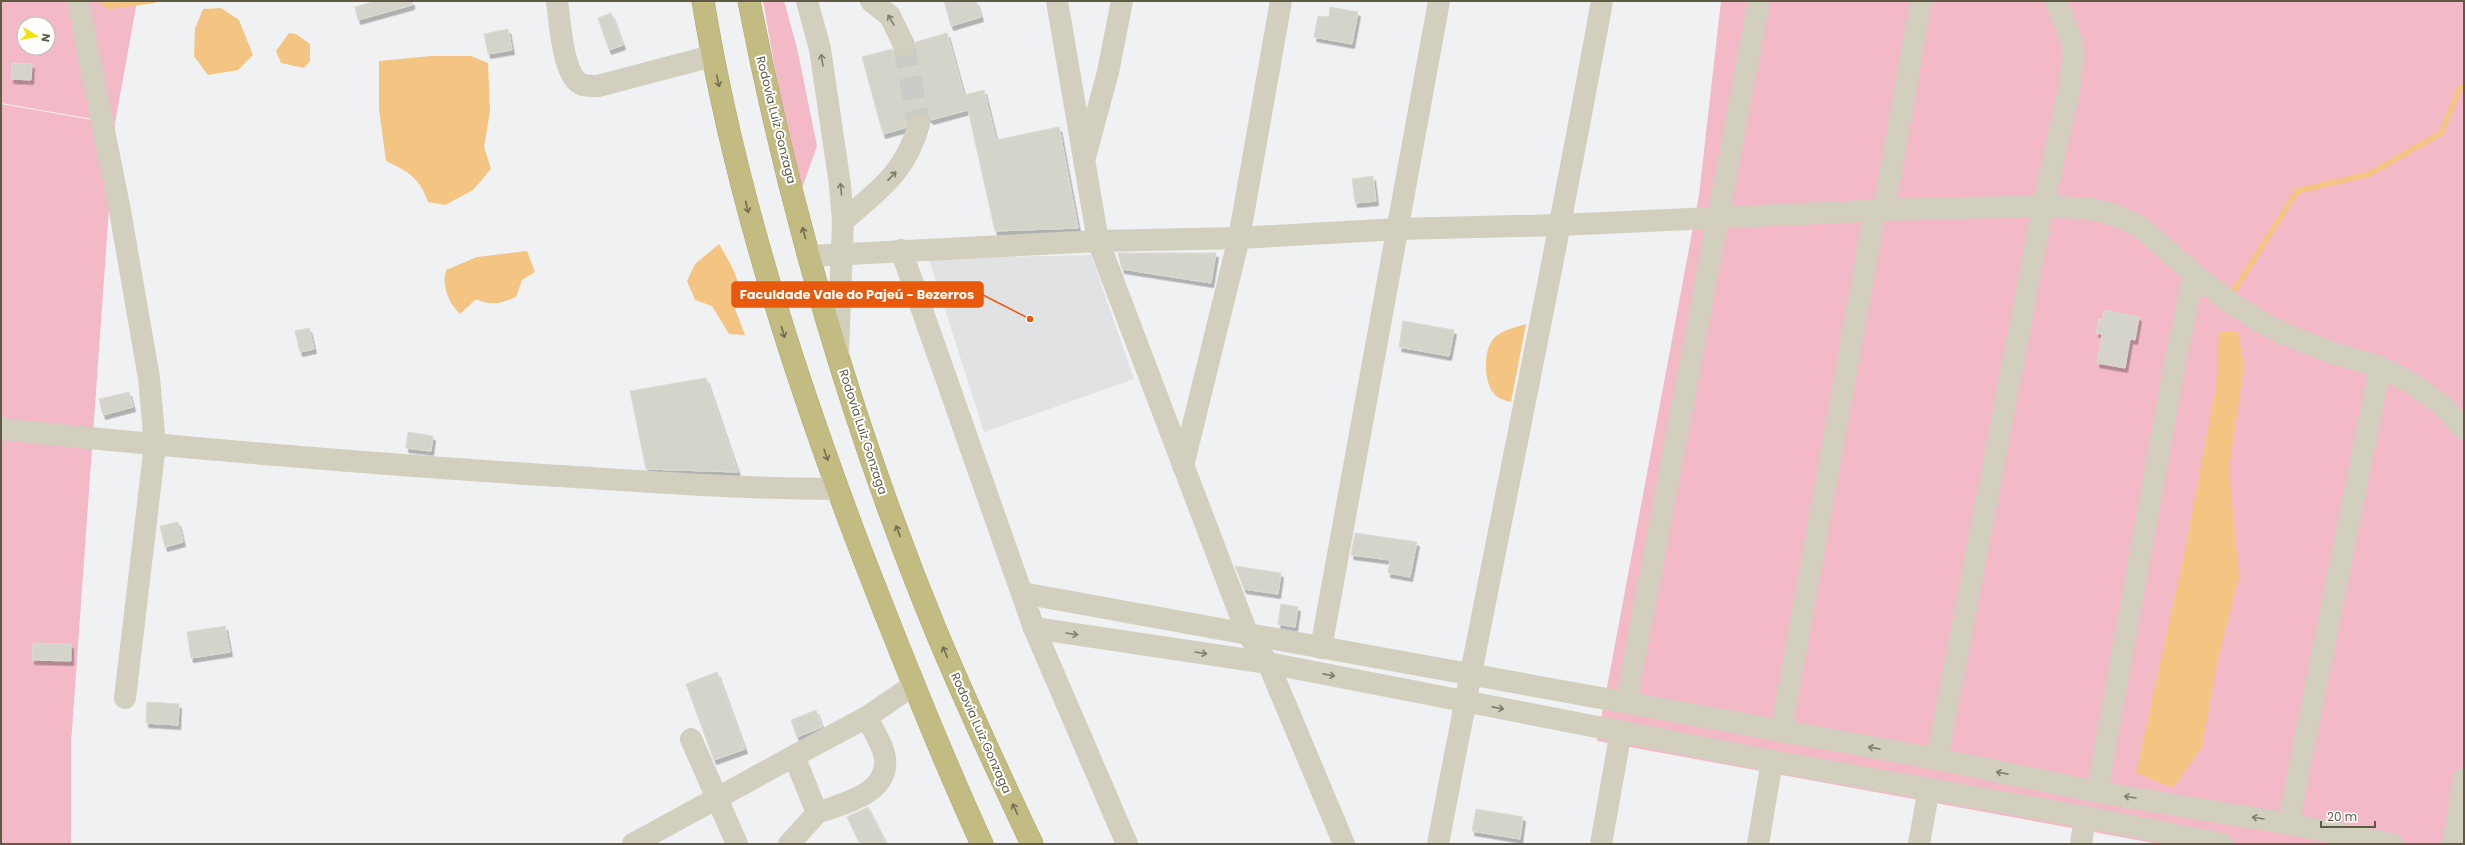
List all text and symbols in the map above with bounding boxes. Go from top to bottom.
one-way arrow [887,14,895,26]
north arrow [16,16,56,56]
text: N [37,32,54,43]
street label: Rodovia Luiz Gonzaga [752,54,801,185]
one-way arrow [818,54,826,67]
one-way arrow [714,74,722,87]
one-way arrow [888,171,897,181]
one-way arrow [837,183,844,196]
one-way arrow [744,200,752,213]
one-way arrow [800,227,807,240]
callout: Faculdade Vale do Pajeú - Bezerros [732,282,983,307]
text: Faculdade Vale do Pajeú - Bezerros [740,285,974,304]
one-way arrow [780,325,788,338]
street label: Rodovia Luiz Gonzaga [835,367,892,497]
one-way arrow [823,448,830,461]
one-way arrow [893,525,901,537]
one-way arrow [1065,630,1078,638]
one-way arrow [941,646,948,658]
one-way arrow [1194,649,1207,657]
street label: Rodovia Luiz Gonzaga [947,670,1016,796]
one-way arrow [1322,671,1335,679]
one-way arrow [1491,704,1504,712]
one-way arrow [1868,744,1881,752]
one-way arrow [1996,768,2009,776]
one-way arrow [2123,793,2136,801]
one-way arrow [1011,803,1018,815]
scale bar [2321,803,2375,829]
text: 20 m [2327,808,2357,825]
one-way arrow [2252,814,2265,822]

